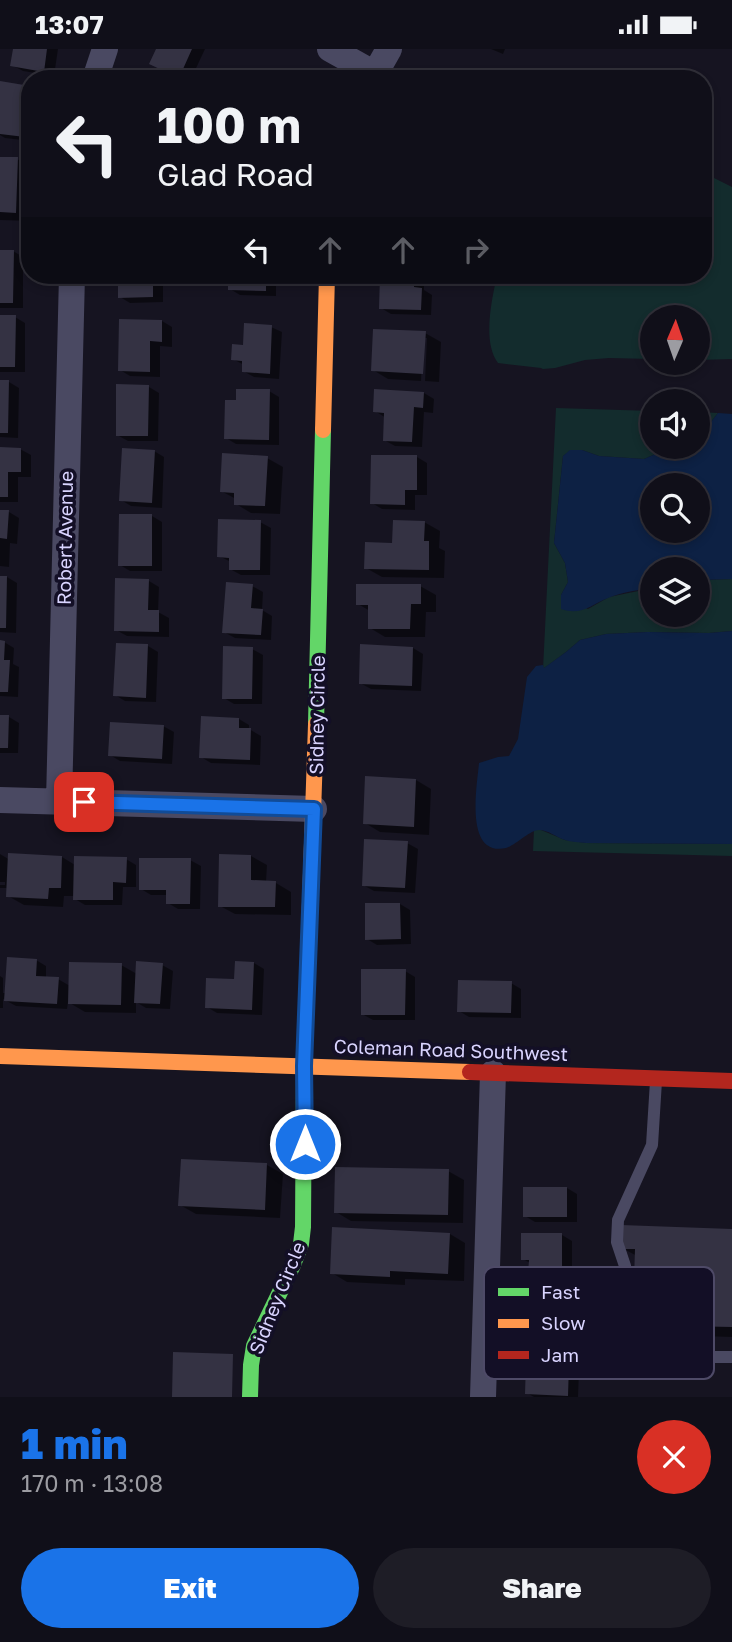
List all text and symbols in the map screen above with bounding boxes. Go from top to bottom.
text: 13:07 [35,9,104,40]
text: 100 m [157,95,301,154]
icon: left [42,98,133,189]
text: Glad Road [157,155,314,193]
icon: left [238,231,276,269]
icon: ahead [311,231,349,269]
icon: ahead [384,231,422,269]
icon: right [457,231,495,269]
north arrow [640,305,710,375]
map controls [640,305,710,627]
button: sound [640,389,710,459]
street label: Robert Avenue [52,471,77,605]
button: search [640,473,710,543]
button: layers [640,557,710,627]
street label: Sidney Circle [304,655,329,775]
pin [54,772,114,832]
icon: arrive [65,783,103,821]
street label: Coleman Road Southwest [333,1034,569,1065]
position arrow [268,1107,342,1181]
street label: Sidney Circle [244,1238,310,1357]
legend [484,1267,714,1379]
text: Fast [541,1280,580,1303]
text: Slow [541,1311,586,1334]
text: Jam [541,1343,579,1366]
text: 1 min [21,1418,128,1468]
button: close [637,1420,711,1494]
text: 170 m · 13:08 [21,1469,163,1497]
button: Exit [21,1548,359,1628]
button: Share [373,1548,711,1628]

